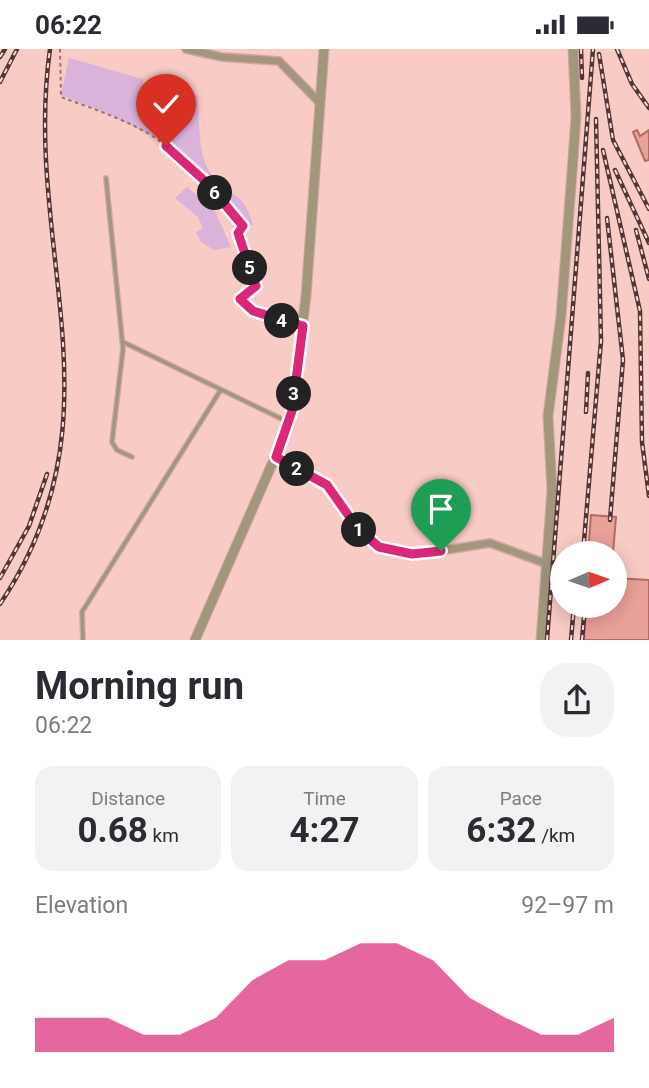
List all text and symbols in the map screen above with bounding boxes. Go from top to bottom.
text: 06:22 [35,10,102,40]
pin [136,74,196,146]
icon: check [147,85,185,123]
pin: 6 [198,176,232,211]
text: 6 [209,181,220,204]
pin: 5 [232,251,268,285]
text: 5 [244,256,255,279]
pin: 4 [264,303,300,339]
text: 4 [276,309,287,332]
pin: 3 [276,377,312,411]
text: 3 [288,382,299,405]
pin: 2 [280,451,314,487]
text: 2 [291,457,302,480]
pin [411,479,471,551]
icon: arrive [422,490,460,528]
pin: 1 [342,512,376,547]
text: 1 [353,518,364,541]
north arrow [550,541,626,618]
map controls [550,541,627,618]
button: share [540,663,614,737]
text: Morning run [35,664,244,708]
text: 06:22 [35,712,92,739]
text: Distance [91,787,165,810]
text: Time [303,787,346,810]
text: Pace [500,787,542,810]
text: 0.68 [77,810,148,851]
text: 4:27 [289,810,360,851]
text: 6:32 [466,810,536,851]
text: km [148,824,179,847]
text: /km [536,824,575,847]
text: Elevation [35,892,128,919]
text: 92–97 m [521,892,614,919]

